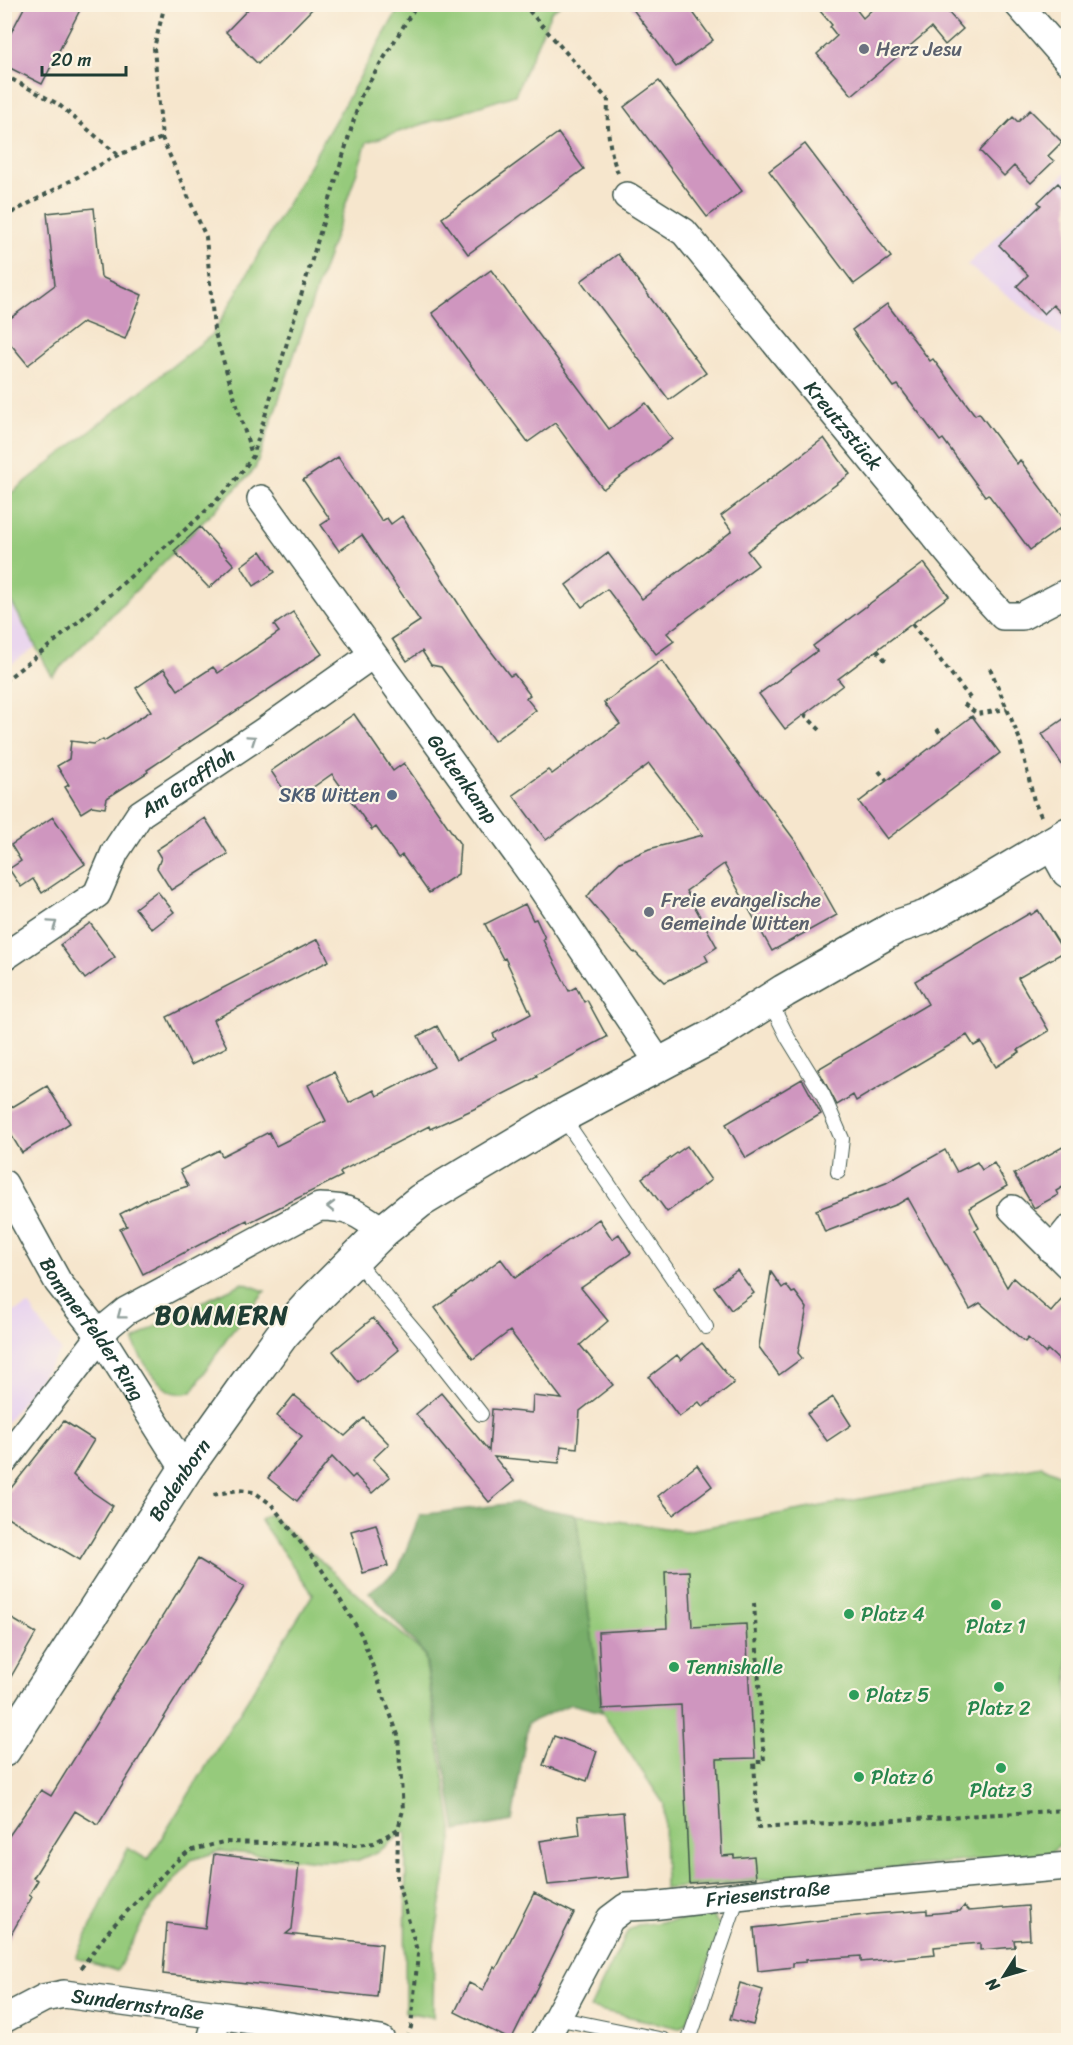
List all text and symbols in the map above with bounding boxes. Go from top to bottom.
place label: Herz Jesu [876,32,962,67]
scale bar [42,39,126,77]
marker: Herz Jesu [857,42,871,56]
text: 20 m [51,44,91,76]
street label: Kreutzstück [795,372,892,479]
street label: Goltenkamp [418,726,508,832]
one-way arrow [245,735,256,746]
street label: Am Graffloh [132,737,243,827]
place label: SKB Witten [279,778,380,813]
marker: SKB Witten [385,788,399,802]
place label: Freie evangelische Gemeinde Witten [661,883,821,941]
marker: Freie evangelische Gemeinde Witten [642,905,656,919]
one-way arrow [46,920,57,931]
one-way arrow [326,1201,335,1213]
street label: Bommerfelder Ring [30,1250,155,1408]
district label: BOMMERN [155,1292,289,1338]
one-way arrow [117,1308,128,1319]
street label: Bodenborn [139,1431,220,1529]
place label: Platz 4 [861,1597,925,1632]
marker: Platz 1 [989,1598,1003,1612]
marker: Platz 4 [842,1607,856,1621]
place label: Platz 1 [966,1609,1026,1644]
place label: Tennishalle [686,1650,783,1685]
marker: Tennishalle [667,1660,681,1674]
place label: Platz 5 [866,1678,930,1713]
marker: Platz 2 [992,1680,1006,1694]
marker: Platz 5 [847,1688,861,1702]
place label: Platz 2 [968,1691,1031,1726]
place label: Platz 6 [871,1760,934,1795]
marker: Platz 3 [994,1761,1008,1775]
marker: Platz 6 [852,1770,866,1784]
place label: Platz 3 [970,1773,1032,1808]
street label: Friesenstraße [704,1870,832,1917]
north arrow [974,1946,1034,2006]
text: N [977,1971,1008,1999]
street label: Sundernstraße [69,1978,206,2030]

